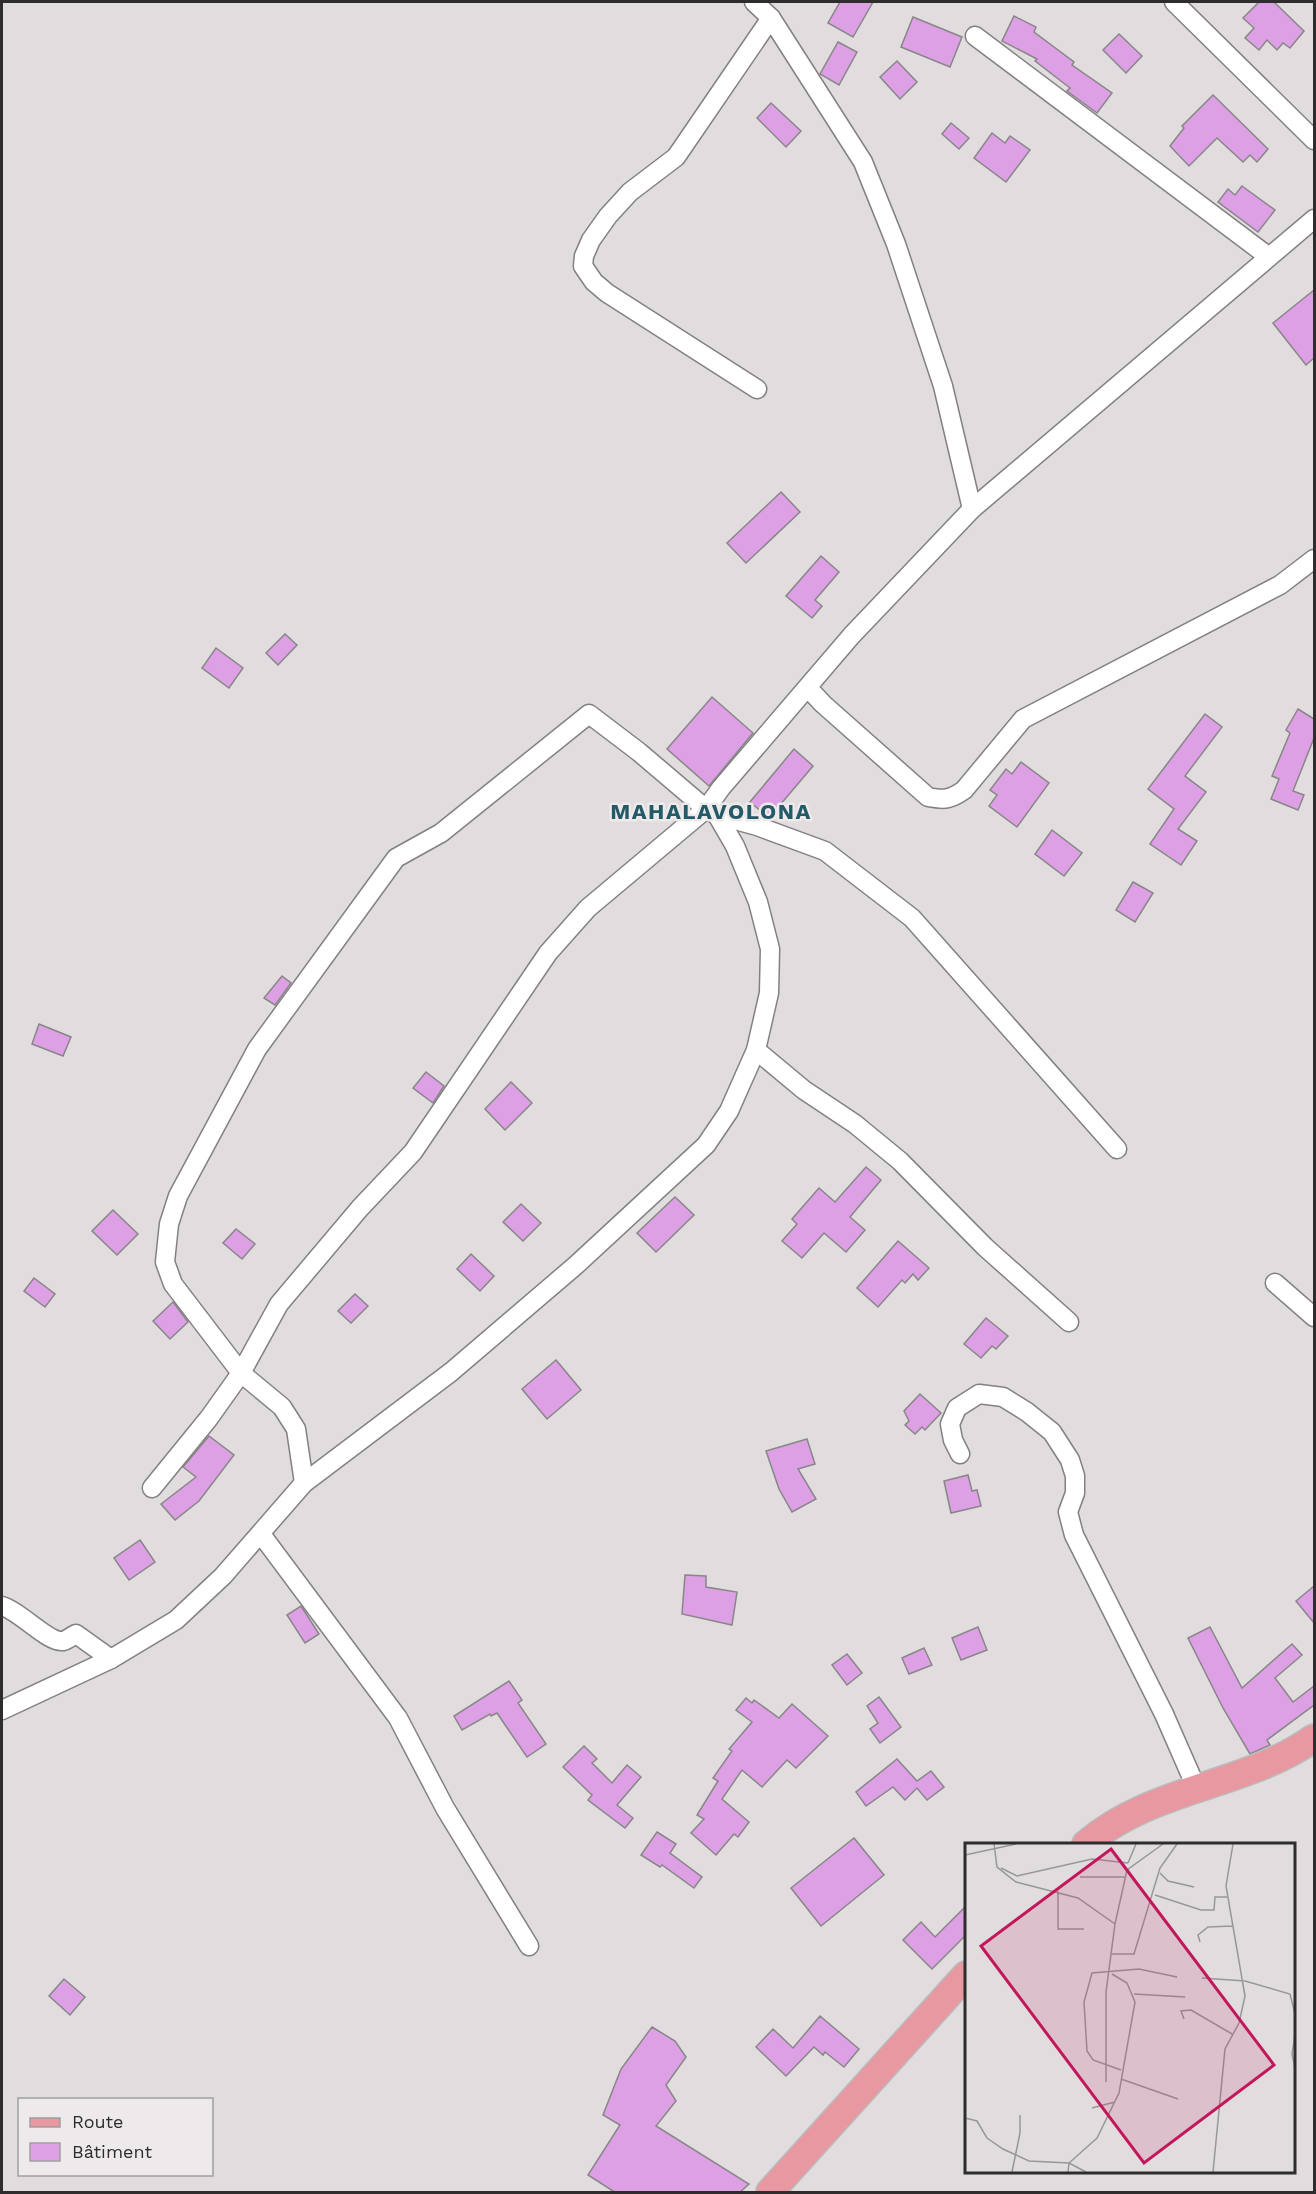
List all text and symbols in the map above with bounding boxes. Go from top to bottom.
district label: MAHALAVOLONA [610,799,812,824]
inset map [965,1843,1295,2173]
legend [18,2098,213,2176]
text: Route [72,2111,124,2132]
text: Bâtiment [72,2141,152,2162]

